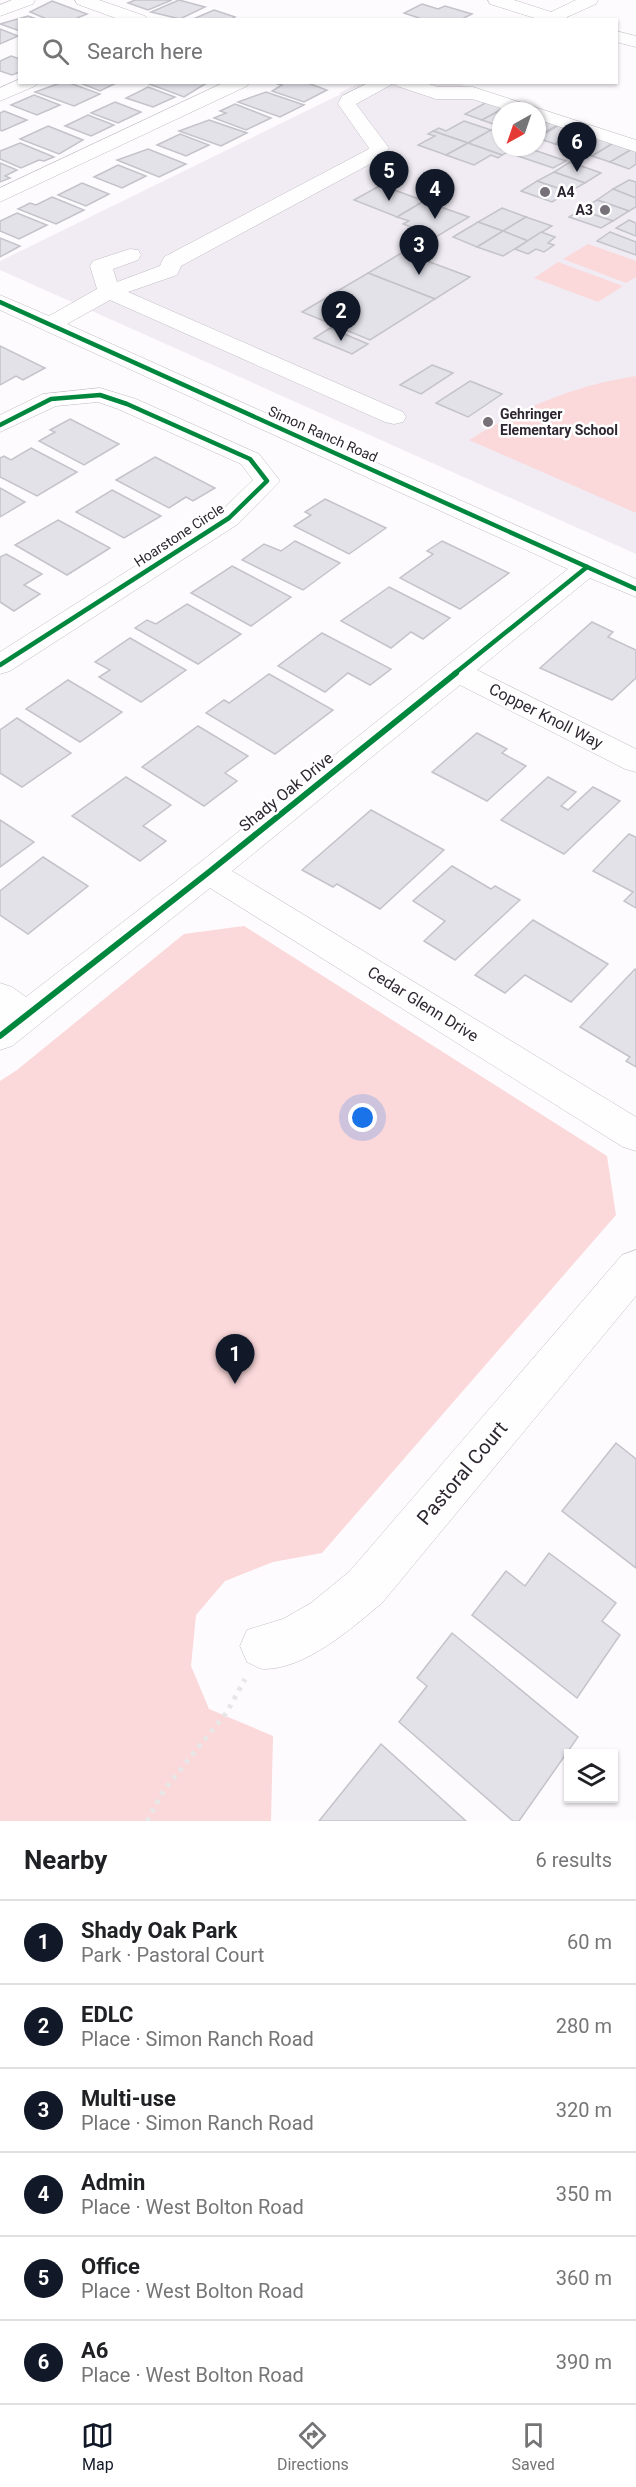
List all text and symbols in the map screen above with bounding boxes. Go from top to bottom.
search box [18,18,618,84]
icon: search [39,35,72,68]
text: Search here [87,39,203,64]
north arrow [492,102,546,156]
pin: 6 [558,122,596,172]
pin: 5 [370,152,408,201]
pin: 4 [416,170,454,219]
place label: A4 [557,184,574,200]
marker: A4 [538,185,552,199]
place label: A3 [576,202,593,218]
marker: A3 [598,203,612,217]
pin: 3 [400,226,438,275]
pin: 2 [322,292,360,341]
street label: Simon Ranch Road [266,403,380,465]
place label: Gehringer Elementary School [500,406,618,438]
marker: Gehringer Elementary School [481,415,495,429]
street label: Hoarstone Circle [131,500,227,570]
street label: Copper Knoll Way [486,679,606,753]
street label: Shady Oak Drive [235,748,337,836]
street label: Cedar Glenn Drive [364,962,482,1046]
your location [348,1103,377,1132]
pin: 1 [216,1334,254,1384]
street label: Pastoral Court [412,1416,512,1530]
map controls [564,1749,618,1803]
button: layers [564,1749,618,1803]
text: Nearby [24,1845,107,1875]
text: 6 results [536,1848,612,1872]
text: Shady Oak Park [81,1918,237,1943]
text: 1 [38,1930,49,1954]
text: 60 m [567,1930,612,1954]
text: Park · Pastoral Court [81,1943,264,1967]
text: EDLC [81,2002,133,2027]
text: 2 [38,2014,49,2038]
text: 280 m [556,2014,612,2038]
text: Place · Simon Ranch Road [81,2027,314,2051]
text: Multi-use [81,2086,176,2111]
text: 3 [38,2098,49,2122]
text: 320 m [556,2098,612,2122]
text: Place · Simon Ranch Road [81,2111,314,2135]
text: Admin [81,2170,145,2195]
text: 4 [38,2182,49,2206]
text: 350 m [556,2182,612,2206]
text: Place · West Bolton Road [81,2195,304,2219]
text: Office [81,2254,140,2279]
text: 5 [38,2266,49,2290]
text: 360 m [556,2266,612,2290]
text: Place · West Bolton Road [81,2279,304,2303]
text: A6 [81,2338,108,2363]
text: 6 [38,2350,49,2374]
text: 390 m [556,2350,612,2374]
text: Place · West Bolton Road [81,2363,304,2387]
tab: Map [81,2419,114,2474]
tab: Directions [277,2419,349,2474]
tab: Saved [511,2419,555,2474]

